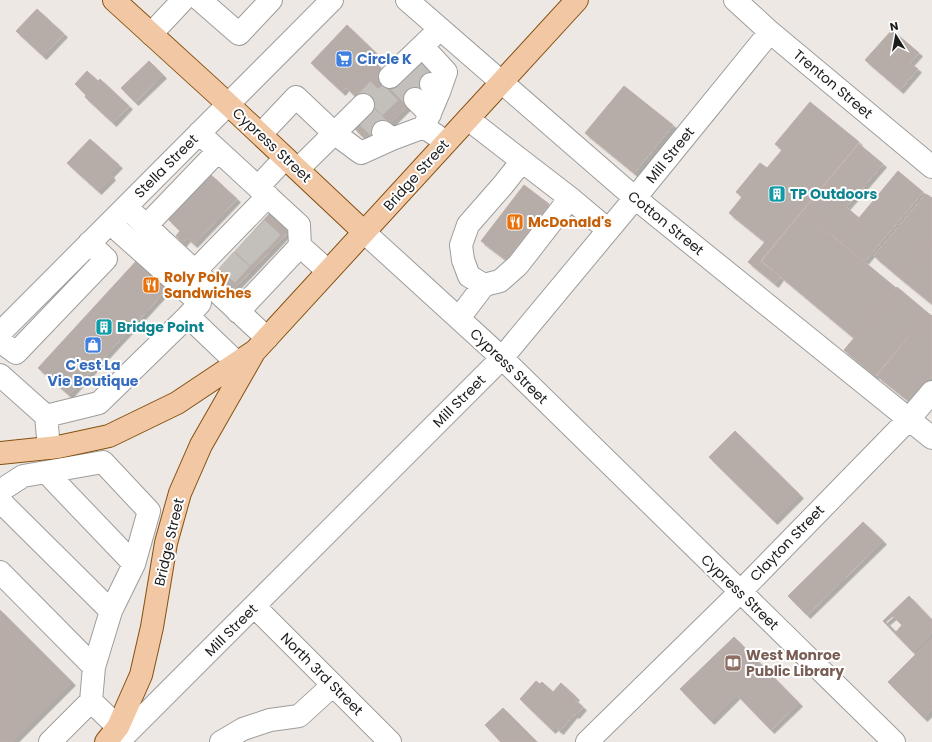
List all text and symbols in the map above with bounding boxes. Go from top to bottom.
north arrow [876,16,916,56]
text: N [889,18,900,35]
street label: Trenton Street [789,45,877,123]
supermarket icon: Circle K [334,49,354,69]
place label: Circle K [357,49,412,69]
street label: Cypress Street [228,103,316,187]
street label: Mill Street [641,123,699,187]
street label: Stella Street [130,130,202,202]
street label: Bridge Street [379,135,453,215]
building icon: TP Outdoors [767,184,787,204]
place label: TP Outdoors [790,184,877,204]
street label: Cotton Street [624,186,708,260]
restaurant icon: McDonald's [505,212,525,232]
place label: McDonald's [528,212,612,232]
place label: Roly Poly Sandwiches [164,267,252,303]
restaurant icon: Roly Poly Sandwiches [141,275,161,295]
building icon: Bridge Point [94,317,114,337]
place label: Bridge Point [117,317,204,337]
street label: Cypress Street [466,324,552,408]
shop icon: C'est La Vie Boutique [83,335,103,355]
place label: C'est La Vie Boutique [48,355,139,391]
street label: Mill Street [428,370,490,432]
street label: Bridge Street [149,496,189,588]
street label: Clayton Street [745,500,829,586]
street label: Cypress Street [697,550,783,634]
street label: Mill Street [200,599,262,661]
street label: North 3rd Street [276,628,368,720]
place label: West Monroe Public Library [746,645,844,681]
library icon: West Monroe Public Library [723,653,743,673]

